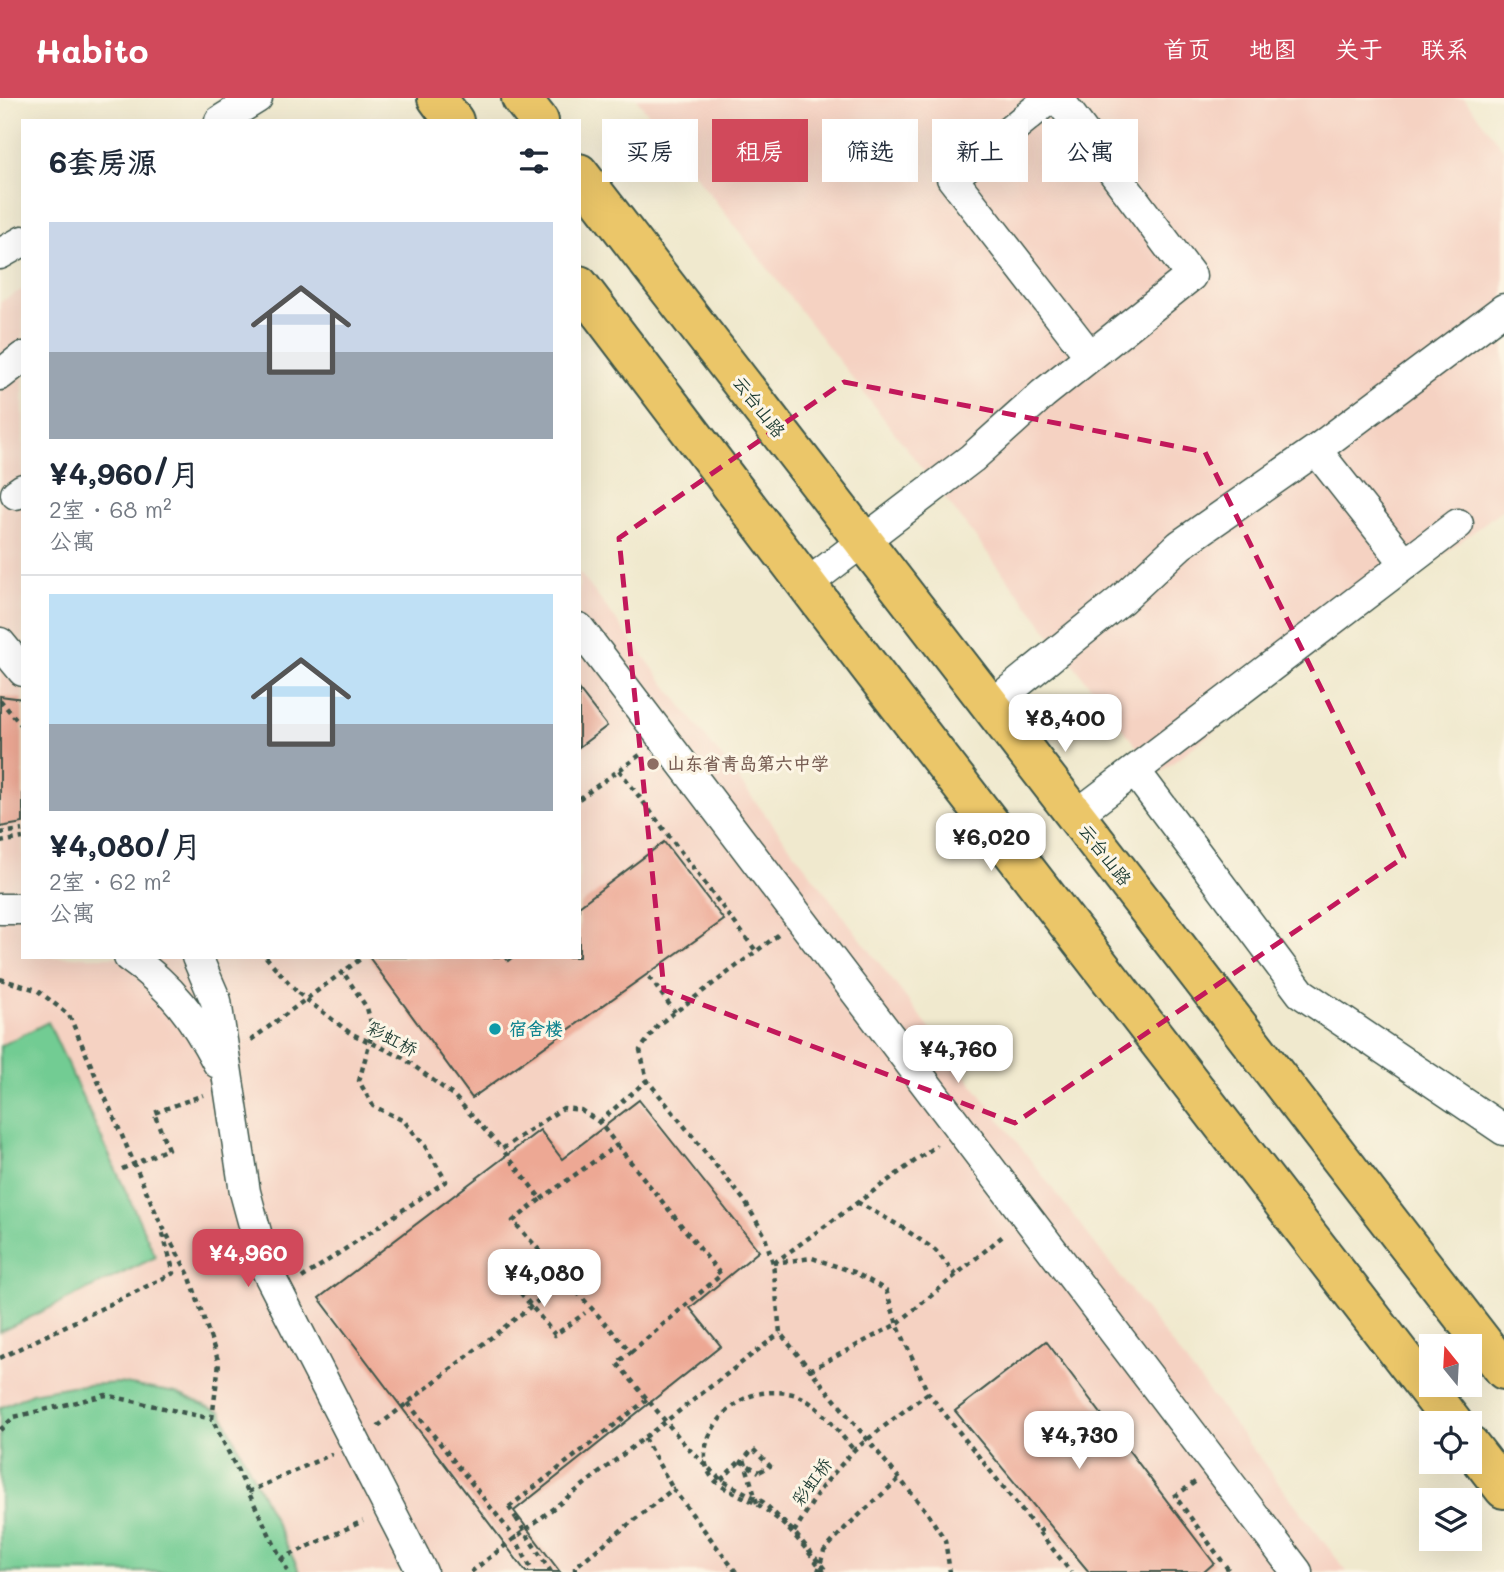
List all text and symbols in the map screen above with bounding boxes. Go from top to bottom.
text: Habito [35,28,149,71]
text: 首页 [1163,33,1211,64]
text: 地图 [1249,33,1297,64]
text: 关于 [1335,33,1383,64]
text: 联系 [1421,33,1469,64]
chip: 买房 [602,119,698,182]
chip: 租房 [712,119,808,182]
chip: 筛选 [822,119,918,182]
chip: 新上 [932,119,1028,182]
chip: 公寓 [1042,119,1138,182]
text: 6套房源 [49,141,157,181]
icon: filters [515,142,553,180]
icon: home [238,267,364,393]
street label: 云台山路 [728,371,791,442]
text: ¥4,960/月 [49,453,200,493]
text: 2室 · 68 m² [49,494,172,524]
text: 公寓 [49,525,95,555]
icon: home [238,639,364,765]
pin: ¥8,400 [1008,694,1122,754]
text: ¥8,400 [1025,702,1105,732]
place label: 山东省青岛第六中学 [667,751,829,775]
marker: 山东省青岛第六中学 [645,756,661,772]
pin: ¥6,020 [934,814,1048,873]
street label: 云台山路 [1074,819,1137,890]
text: ¥6,020 [952,821,1030,851]
text: ¥4,080/月 [49,825,202,865]
text: 2室 · 62 m² [49,866,171,896]
text: 公寓 [49,897,95,927]
street label: 彩虹桥 [363,1015,422,1061]
place label: 宿舍楼 [509,1016,563,1040]
marker: 宿舍楼 [487,1021,503,1037]
pin: ¥4,760 [901,1026,1015,1085]
text: ¥4,760 [919,1033,997,1063]
pin: ¥4,960 [191,1230,305,1289]
text: ¥4,960 [208,1237,288,1267]
pin: ¥4,080 [487,1250,601,1309]
text: ¥4,080 [504,1257,584,1287]
north arrow [1419,1334,1482,1396]
map controls [1419,1334,1482,1551]
button: locate [1419,1411,1482,1474]
pin: ¥4,730 [1022,1412,1136,1471]
text: ¥4,730 [1040,1419,1118,1449]
street label: 彩虹桥 [786,1453,837,1510]
button: layers [1419,1488,1482,1551]

